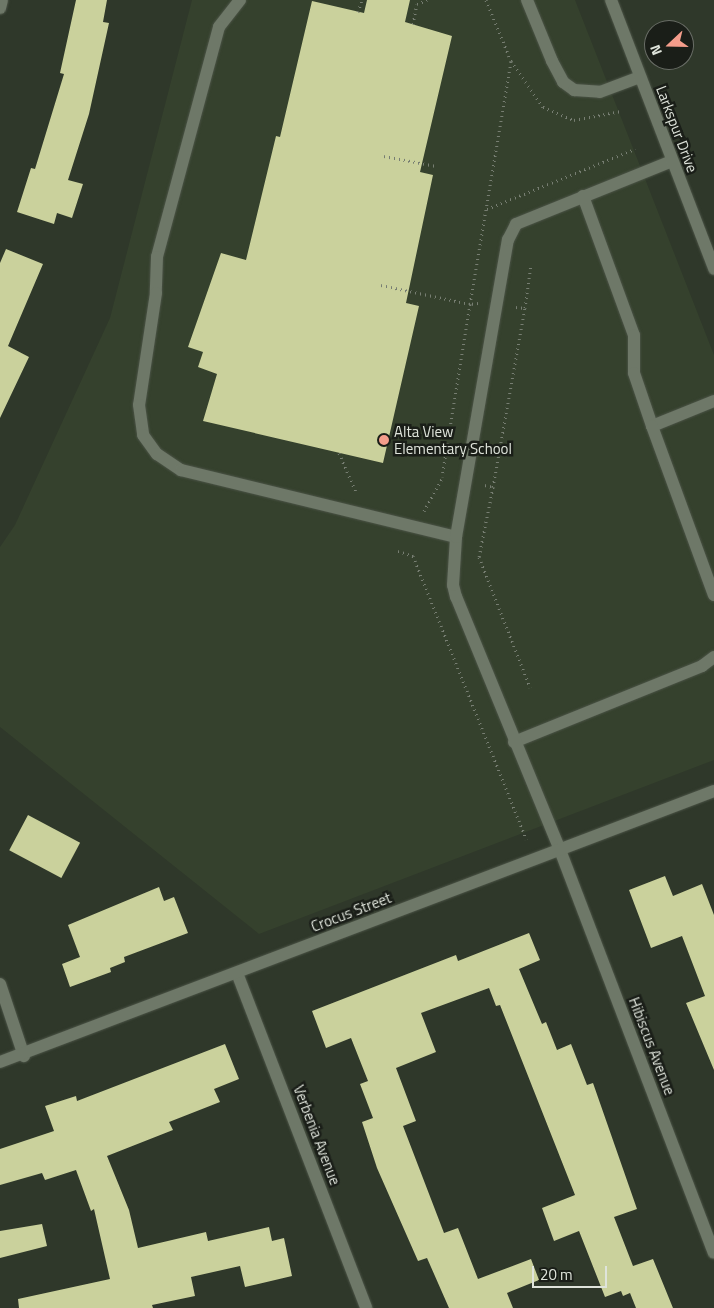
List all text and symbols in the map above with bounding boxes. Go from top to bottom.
north arrow [644,20,694,70]
text: N [644,42,667,58]
street label: Larkspur Drive [652,83,702,175]
place label: Alta View Elementary School [394,422,512,457]
marker: Alta View Elementary School [378,434,390,446]
street label: Crocus Street [308,888,394,936]
street label: Hibiscus Avenue [625,995,679,1097]
street label: Verbenia Avenue [290,1083,344,1187]
scale bar [534,1256,609,1288]
text: 20 m [540,1263,573,1286]

